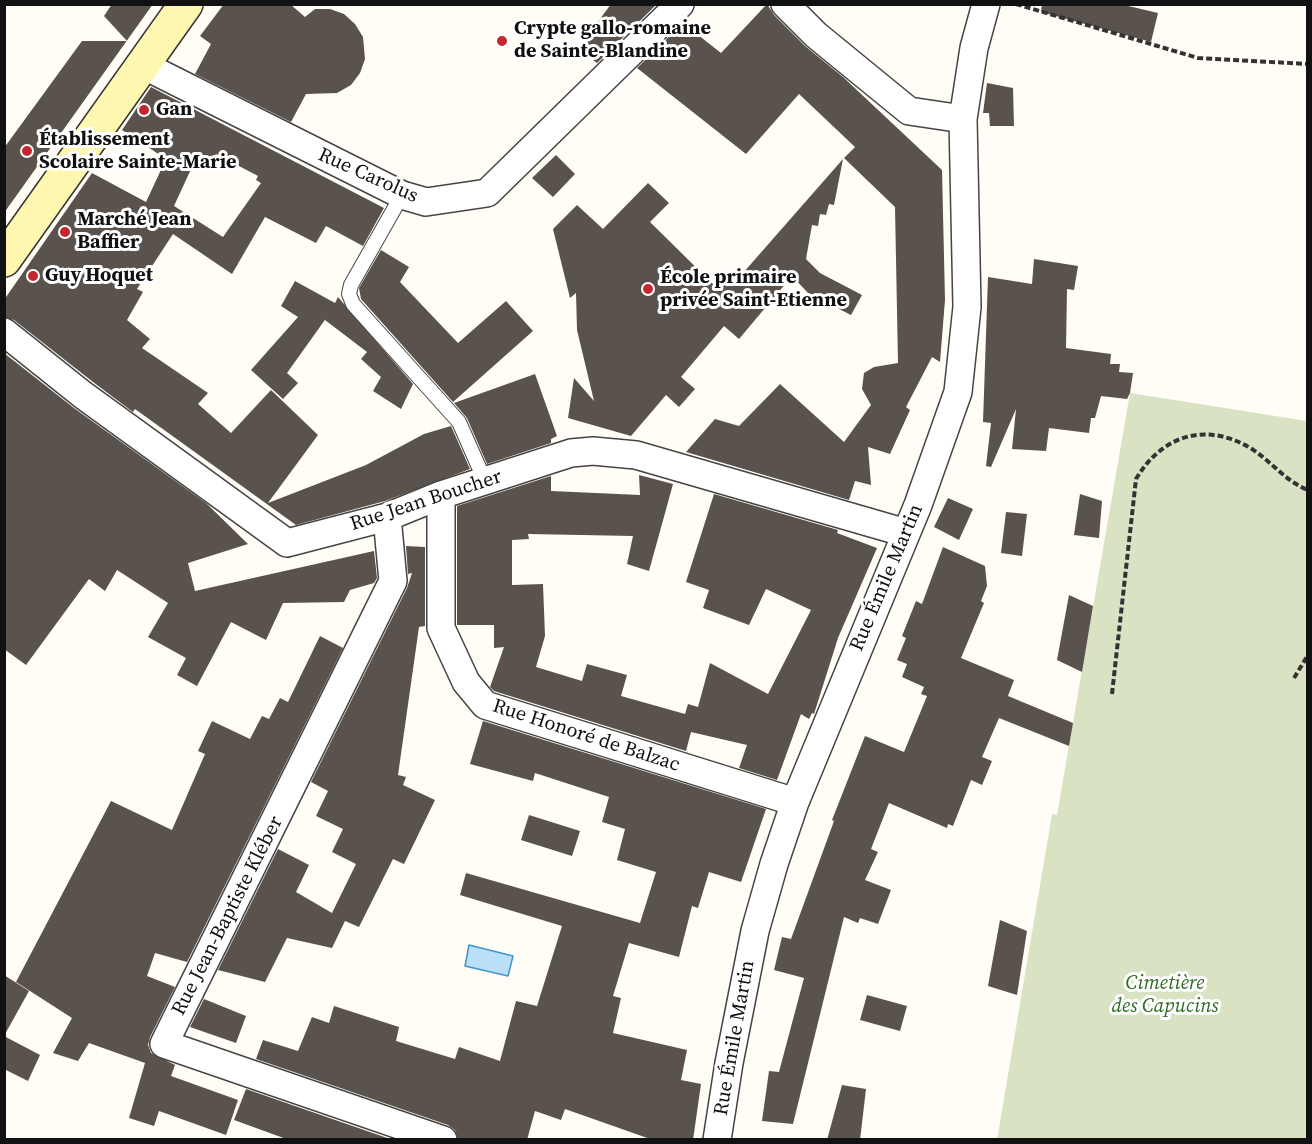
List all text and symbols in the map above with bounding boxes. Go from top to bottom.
place label: Crypte gallo-romaine de Sainte-Blandine [514,17,711,64]
marker: Crypte gallo-romaine de Sainte-Blandine [495,34,509,48]
place label: Gan [156,98,192,122]
marker: Gan [137,103,151,117]
place label: Établissement Scolaire Sainte-Marie [39,128,236,175]
street label: Rue Carolus [314,143,422,209]
marker: Établissement Scolaire Sainte-Marie [20,144,34,158]
place label: Marché Jean Baffier [77,208,192,255]
marker: Marché Jean Baffier [58,225,72,239]
place label: Guy Hoquet [45,264,153,288]
place label: École primaire privée Saint-Etienne [660,266,847,313]
marker: Guy Hoquet [26,269,40,283]
marker: École primaire privée Saint-Etienne [641,282,655,296]
street label: Rue Jean Boucher [347,465,505,537]
street label: Rue Émile Martin [845,501,929,655]
street label: Rue Honoré de Balzac [489,694,683,778]
street label: Rue Jean-Baptiste Kléber [167,812,289,1020]
street label: Rue Émile Martin [710,959,760,1117]
park label: Cimetière des Capucins [1112,972,1218,1019]

